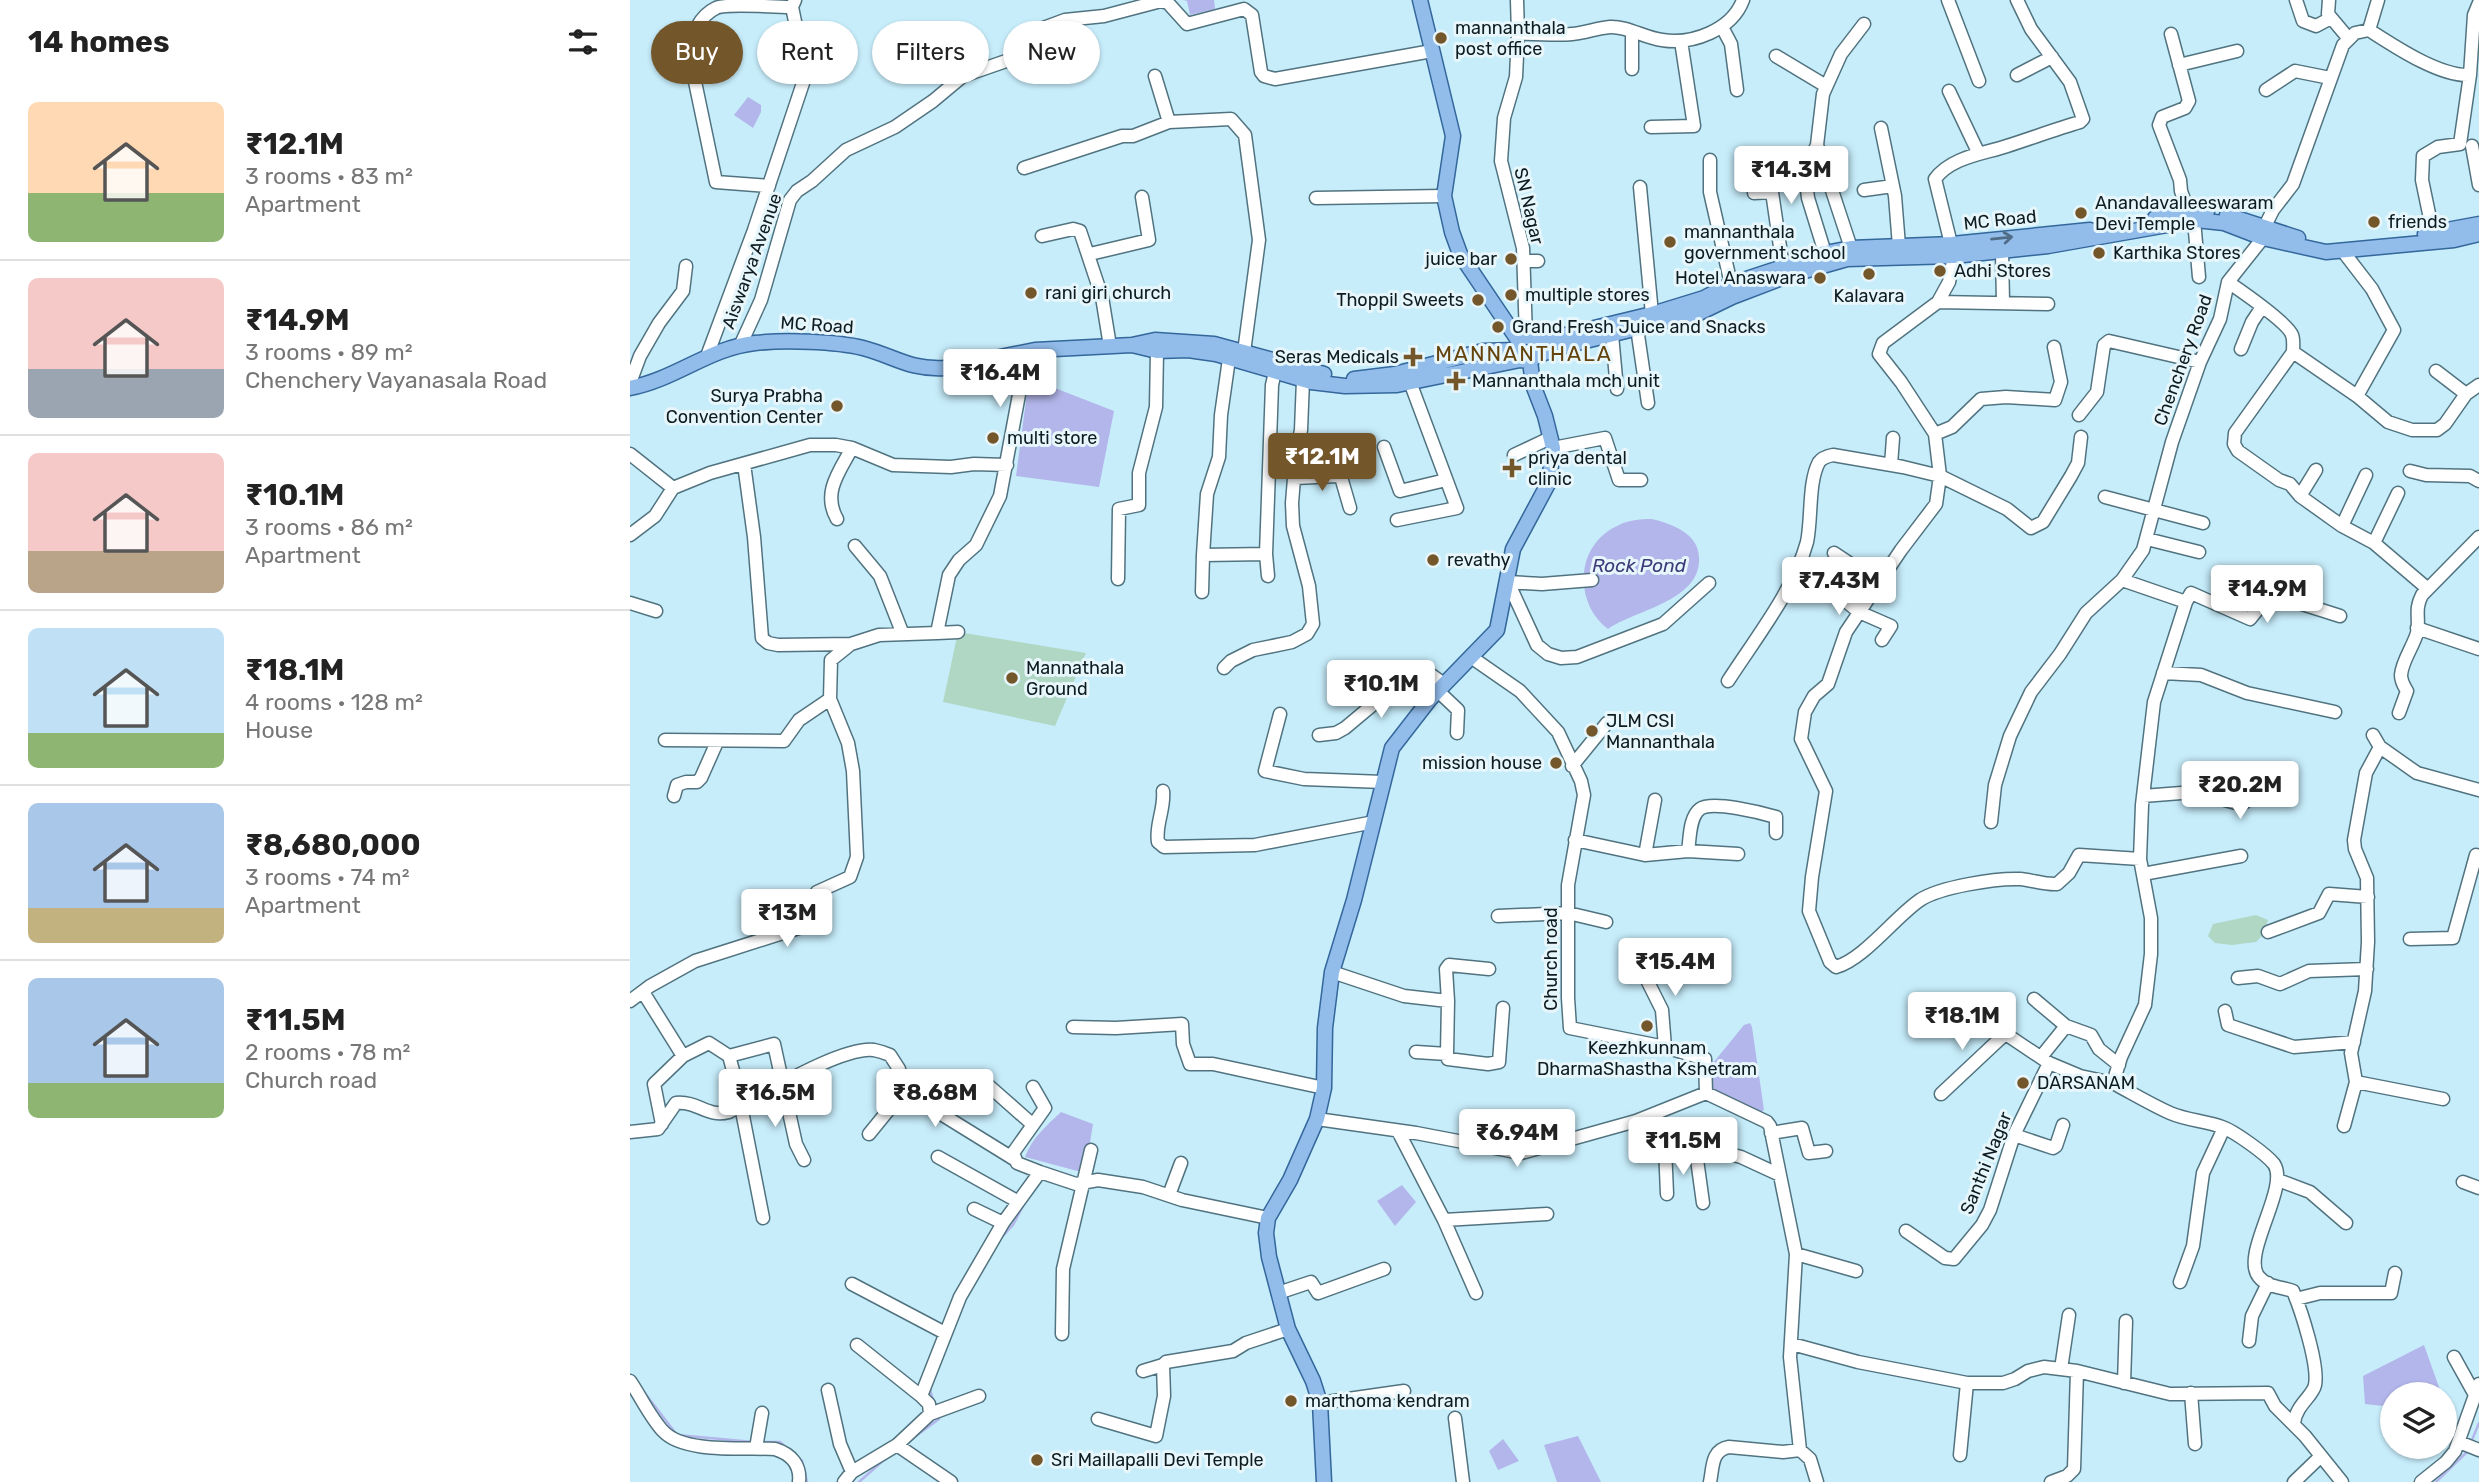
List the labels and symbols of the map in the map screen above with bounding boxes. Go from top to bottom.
place label: mannanthala post office [1455,17,1566,60]
marker: mannanthala post office [1433,30,1449,46]
pin: ₹14.3M [1734,146,1848,206]
street label: SN Nagar [1509,165,1549,247]
street label: Aiswarya Avenue [717,190,787,332]
place label: Anandavalleeswaram Devi Temple [2095,192,2273,235]
street label: MC Road [1962,205,2038,235]
marker: Anandavalleeswaram Devi Temple [2073,205,2089,221]
place label: friends [2388,211,2447,233]
marker: friends [2366,214,2382,230]
place label: mannanthala government school [1684,221,1846,264]
one-way arrow [1990,232,2013,245]
marker: mannanthala government school [1662,234,1678,250]
place label: Karthika Stores [2113,242,2241,264]
marker: Karthika Stores [2091,245,2107,261]
place label: juice bar [1424,248,1497,270]
marker: juice bar [1503,251,1519,267]
place label: Adhi Stores [1954,260,2051,282]
marker: Adhi Stores [1932,263,1948,279]
marker: Kalavara [1861,266,1877,282]
place label: Hotel Anaswara [1675,267,1806,289]
marker: Hotel Anaswara [1812,270,1828,286]
place label: rani giri church [1045,282,1171,304]
place label: multiple stores [1525,284,1650,306]
marker: rani giri church [1023,285,1039,301]
place label: Kalavara [1834,285,1904,307]
marker: multiple stores [1503,287,1519,303]
place label: Thoppil Sweets [1336,289,1464,311]
street label: Chenchery Road [2149,291,2217,429]
marker: Thoppil Sweets [1470,292,1486,308]
street label: MC Road [780,311,854,339]
place label: Grand Fresh Juice and Snacks [1512,316,1766,338]
marker: Grand Fresh Juice and Snacks [1490,319,1506,335]
district label: MANNANTHALA [1435,341,1613,366]
place label: Seras Medicals [1275,346,1399,368]
marker: Seras Medicals [1405,349,1421,365]
pin: ₹16.4M [943,350,1057,409]
place label: Mannanthala mch unit [1472,370,1660,392]
marker: Mannanthala mch unit [1446,371,1466,391]
place label: Surya Prabha Convention Center [666,385,823,428]
marker: Surya Prabha Convention Center [829,398,845,414]
place label: multi store [1007,427,1097,449]
marker: multi store [985,430,1001,446]
pin: ₹12.1M [1265,434,1379,493]
place label: priya dental clinic [1528,447,1627,490]
marker: priya dental clinic [1502,458,1522,478]
place label: revathy [1447,549,1511,571]
marker: revathy [1425,552,1441,568]
water label: Rock Pond [1592,554,1687,577]
pin: ₹7.43M [1782,558,1896,617]
pin: ₹14.9M [2210,566,2324,625]
place label: Mannathala Ground [1026,657,1124,700]
pin: ₹10.1M [1324,660,1438,720]
marker: Mannathala Ground [1004,670,1020,686]
place label: JLM CSI Mannanthala [1606,710,1715,753]
marker: JLM CSI Mannanthala [1584,723,1600,739]
place label: mission house [1422,752,1542,774]
marker: mission house [1548,755,1564,771]
pin: ₹20.2M [2183,762,2297,821]
pin: ₹13M [746,890,828,949]
street label: Church road [1540,907,1562,1011]
pin: ₹15.4M [1618,939,1732,998]
pin: ₹18.1M [1905,992,2019,1052]
marker: Keezhkunnam DharmaShastha Kshetram [1639,1018,1655,1034]
place label: Keezhkunnam DharmaShastha Kshetram [1537,1037,1757,1080]
pin: ₹16.5M [718,1070,832,1129]
pin: ₹8.68M [878,1070,992,1129]
place label: DARSANAM [2037,1072,2135,1094]
marker: DARSANAM [2015,1075,2031,1091]
street label: Santhi Nagar [1955,1108,2017,1217]
pin: ₹6.94M [1460,1110,1574,1169]
pin: ₹11.5M [1626,1118,1740,1177]
place label: marthoma kendram [1305,1390,1470,1412]
marker: marthoma kendram [1283,1393,1299,1409]
place label: Sri Maillapalli Devi Temple [1051,1449,1264,1471]
marker: Sri Maillapalli Devi Temple [1029,1452,1045,1468]

